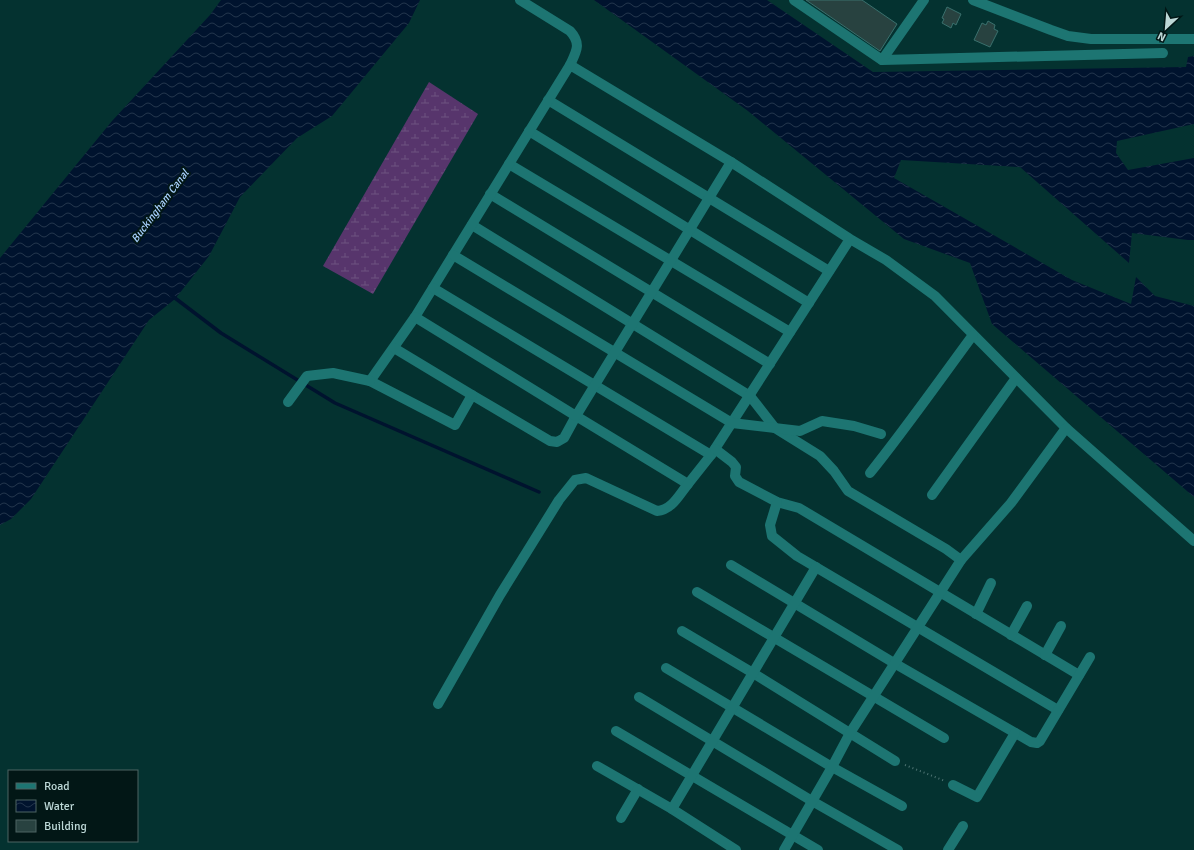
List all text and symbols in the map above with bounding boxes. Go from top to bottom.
north arrow [1146,8,1186,48]
text: N [1156,29,1168,44]
water label: Buckingham Canal [128,166,192,245]
legend [8,770,138,842]
text: Road [44,779,70,794]
text: Water [44,799,75,814]
text: Building [44,819,87,834]

